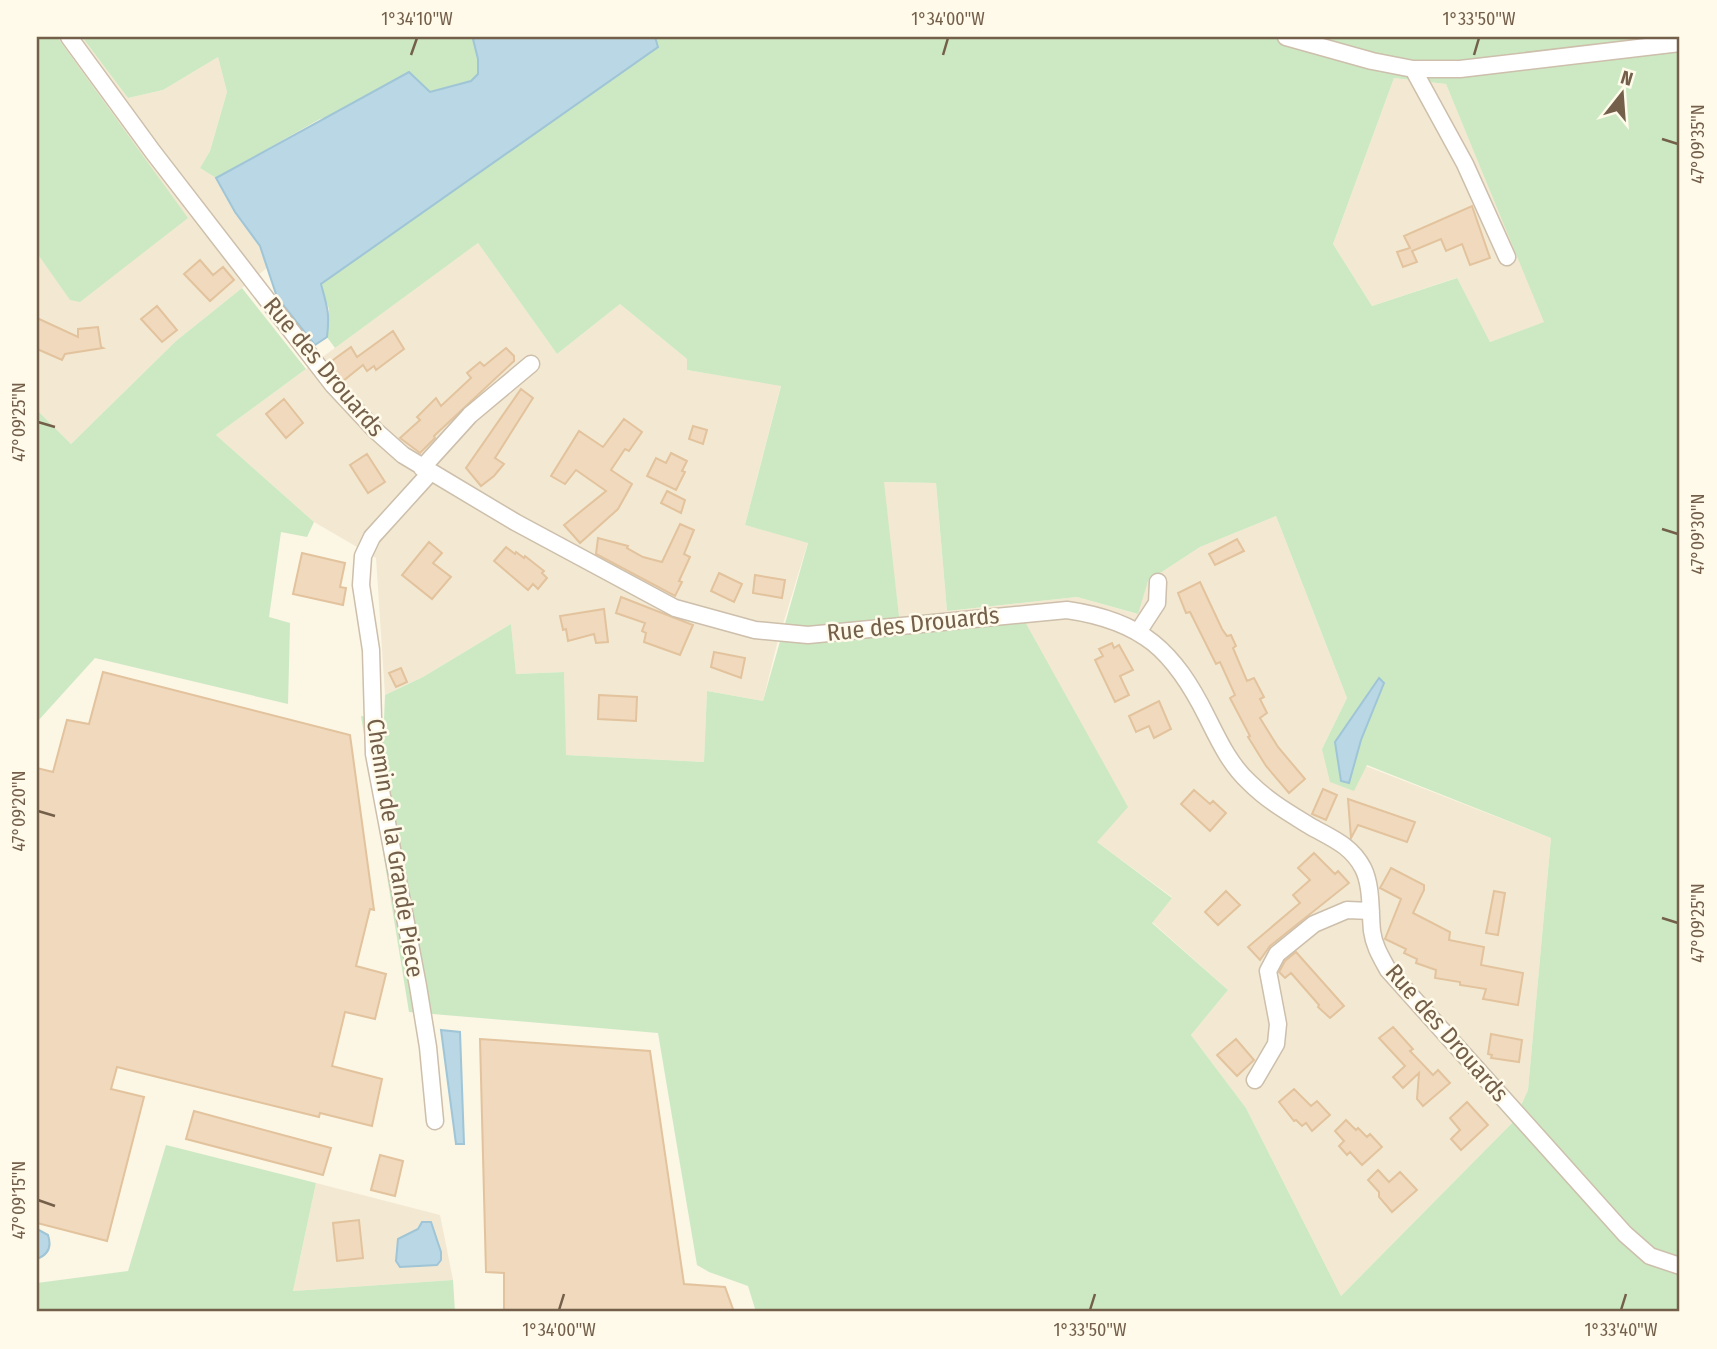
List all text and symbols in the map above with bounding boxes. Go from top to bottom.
text: 1°34'10"W [381,8,453,30]
text: 1°34'00"W [911,8,985,30]
text: 1°33'50"W [1442,8,1516,30]
north arrow [1588,60,1658,130]
text: N [1618,66,1636,91]
text: 47°09'35"N [1687,104,1709,184]
street label: Rue des Drouards [258,292,390,442]
text: 47°09'25"N [8,382,30,462]
text: 47°09'30"N [1687,494,1709,574]
street label: Rue des Drouards [825,601,1001,647]
street label: Chemin de la Grande Piece [361,717,429,979]
text: 47°09'20"N [8,771,30,851]
text: 47°09'25"N [1687,883,1709,963]
street label: Rue des Drouards [1380,958,1514,1108]
text: 47°09'15"N [8,1161,30,1239]
text: 1°34'00"W [522,1319,596,1341]
text: 1°33'50"W [1053,1319,1127,1341]
text: 1°33'40"W [1585,1319,1658,1341]

